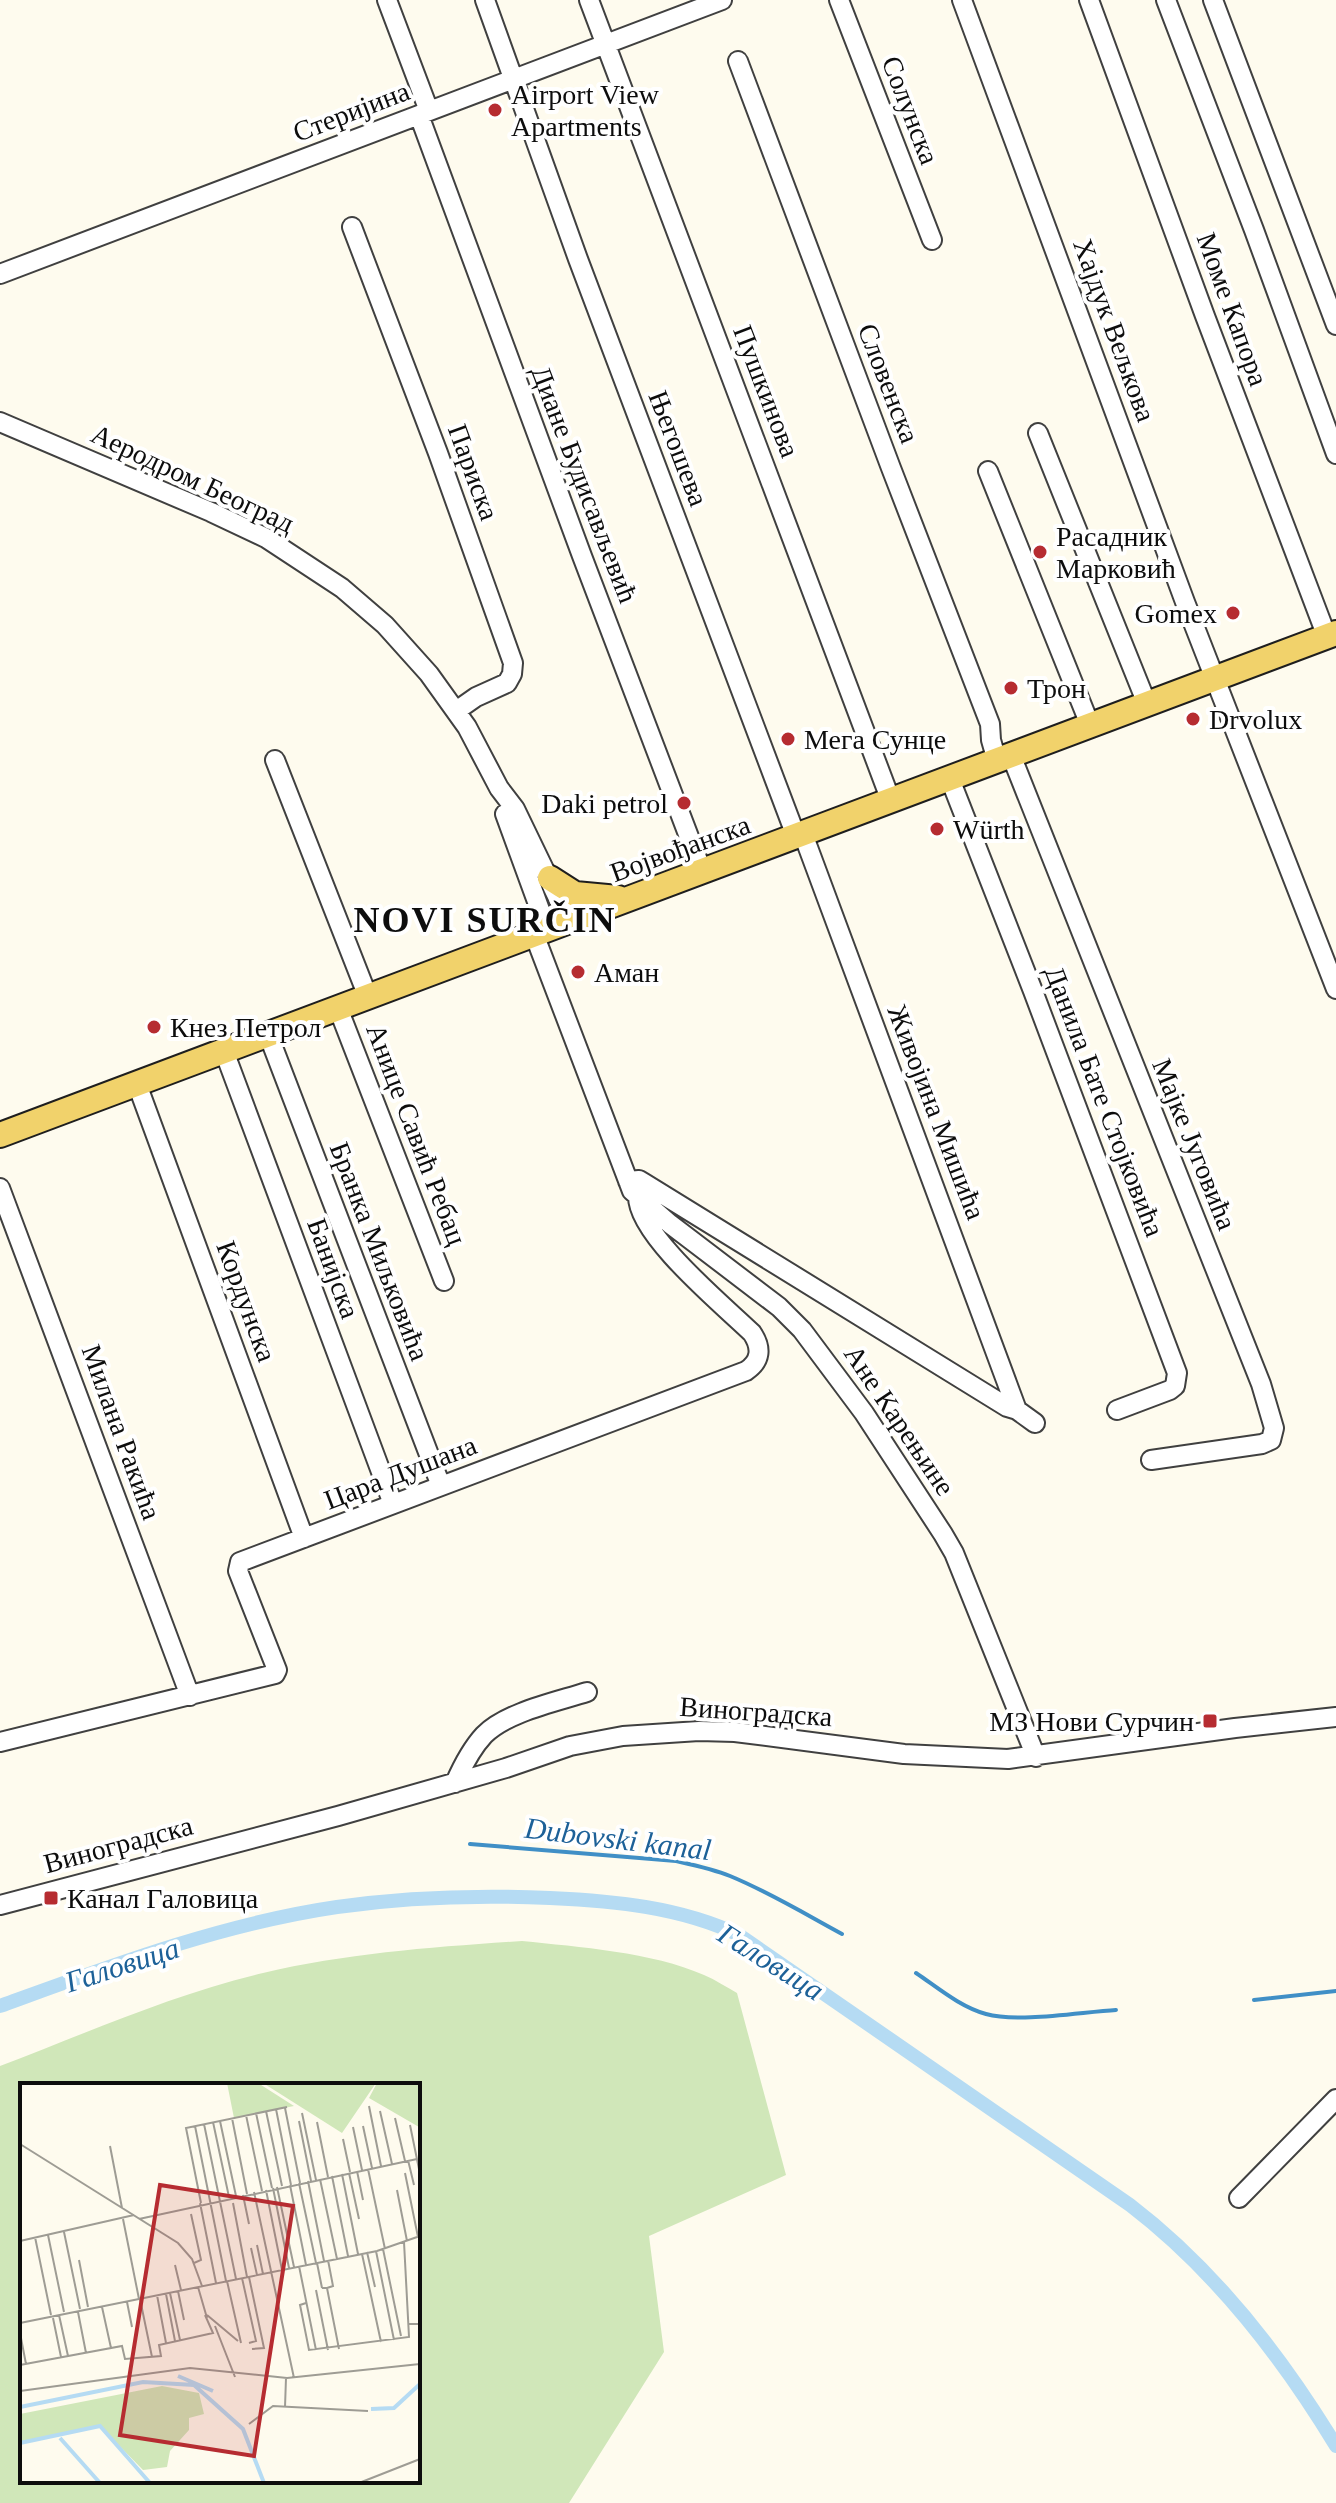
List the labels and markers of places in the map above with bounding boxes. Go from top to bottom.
place label: Airport View Apartments [511,79,660,142]
marker: Airport View Apartments [486,101,504,119]
place label: Расадник Марковић [1056,521,1176,584]
marker: Расадник Марковић [1031,543,1049,561]
place label: Gomex [1135,598,1217,629]
marker: Gomex [1224,604,1242,622]
place label: Трон [1027,673,1086,704]
marker: Трон [1002,679,1020,697]
place label: Drvolux [1209,704,1302,735]
marker: Drvolux [1184,710,1202,728]
place label: Мега Сунце [804,724,946,755]
marker: Мега Сунце [779,730,797,748]
place label: Daki petrol [541,788,668,819]
marker: Daki petrol [675,794,693,812]
place label: Würth [953,814,1025,845]
marker: Würth [928,820,946,838]
place label: Аман [594,957,659,988]
marker: Аман [569,963,587,981]
place label: Кнез Петрол [170,1012,321,1043]
marker: Кнез Петрол [145,1018,163,1036]
place label: МЗ Нови Сурчин [989,1706,1194,1737]
marker: МЗ Нови Сурчин [1201,1712,1219,1730]
place label: Канал Галовица [67,1883,259,1914]
marker: Канал Галовица [42,1889,60,1907]

